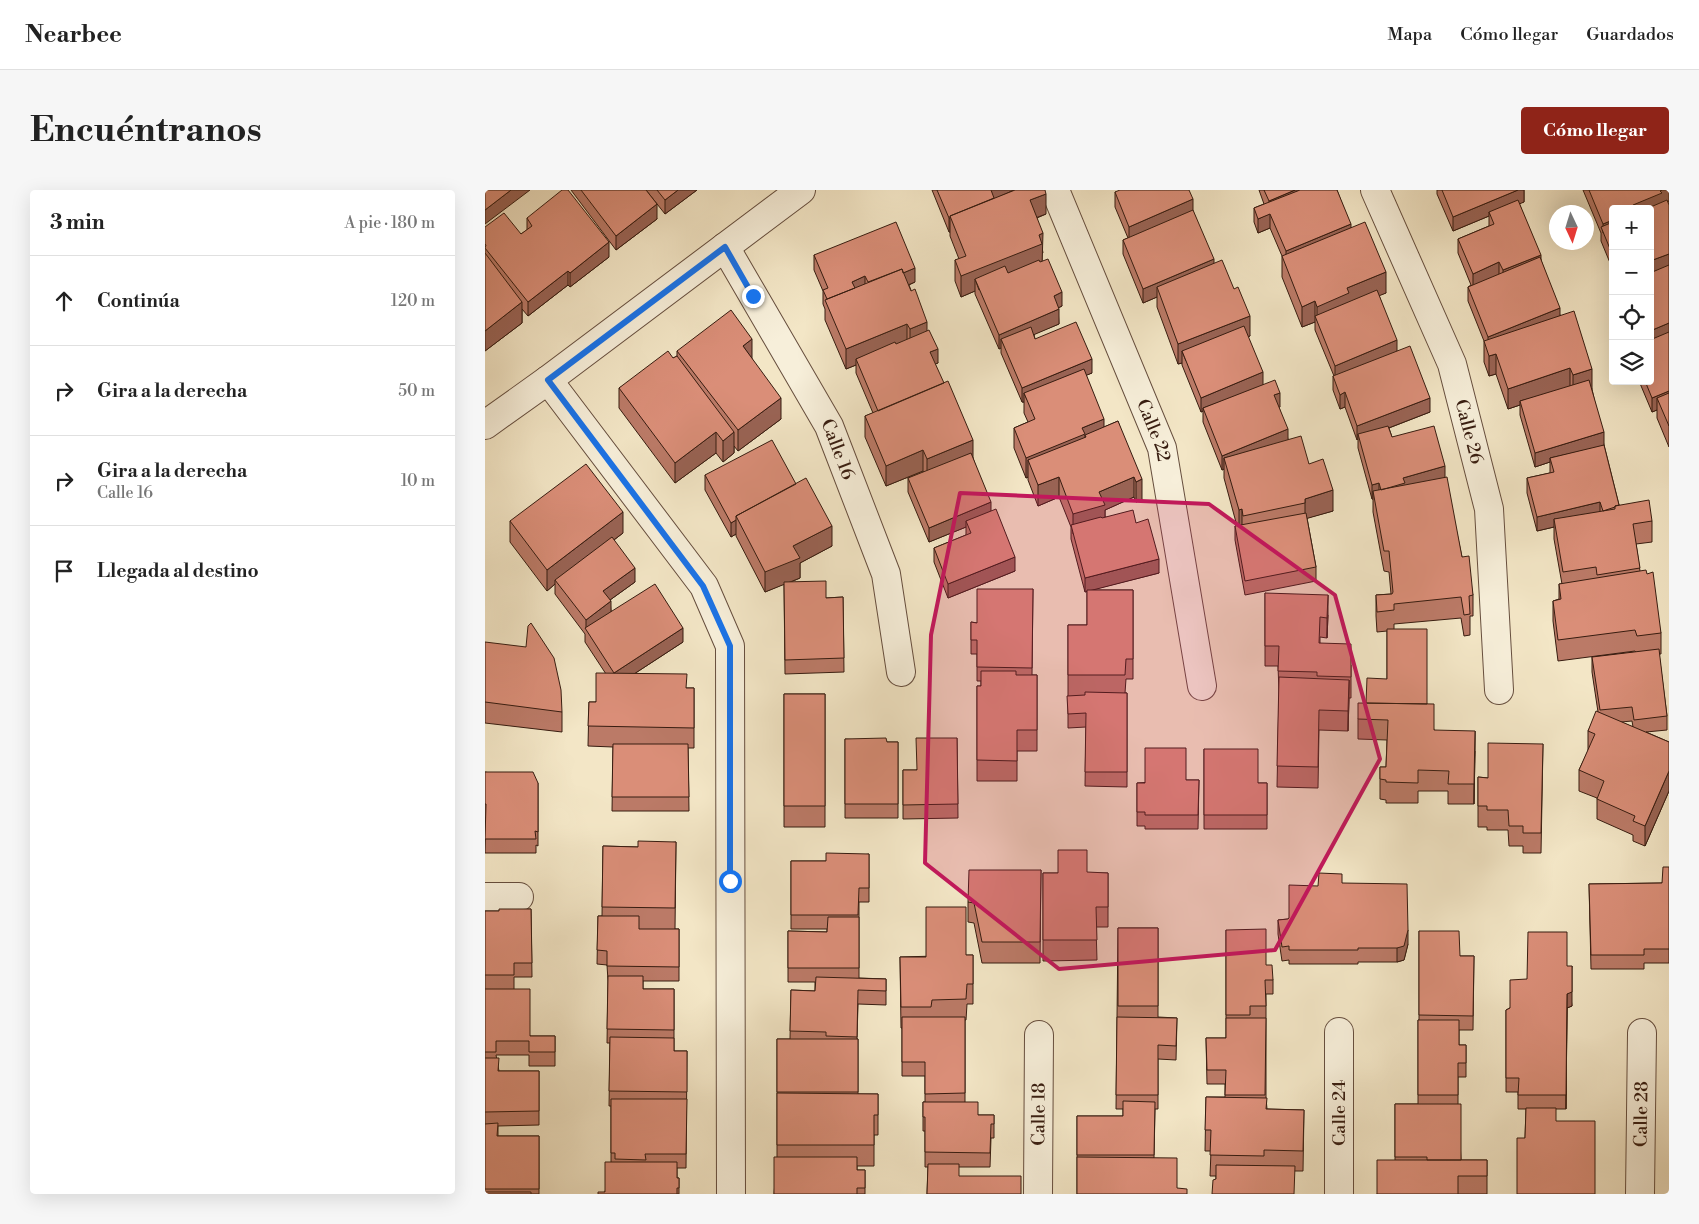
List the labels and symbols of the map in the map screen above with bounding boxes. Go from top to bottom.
north arrow [1549,205,1594,250]
route end [742,285,765,308]
street label: Calle 22 [1131,396,1176,463]
street label: Calle 26 [1450,397,1489,467]
street label: Calle 16 [816,415,860,483]
route start [719,870,742,893]
street label: Calle 24 [1328,1080,1351,1146]
street label: Calle 28 [1629,1081,1653,1147]
street label: Calle 18 [1027,1082,1050,1146]

